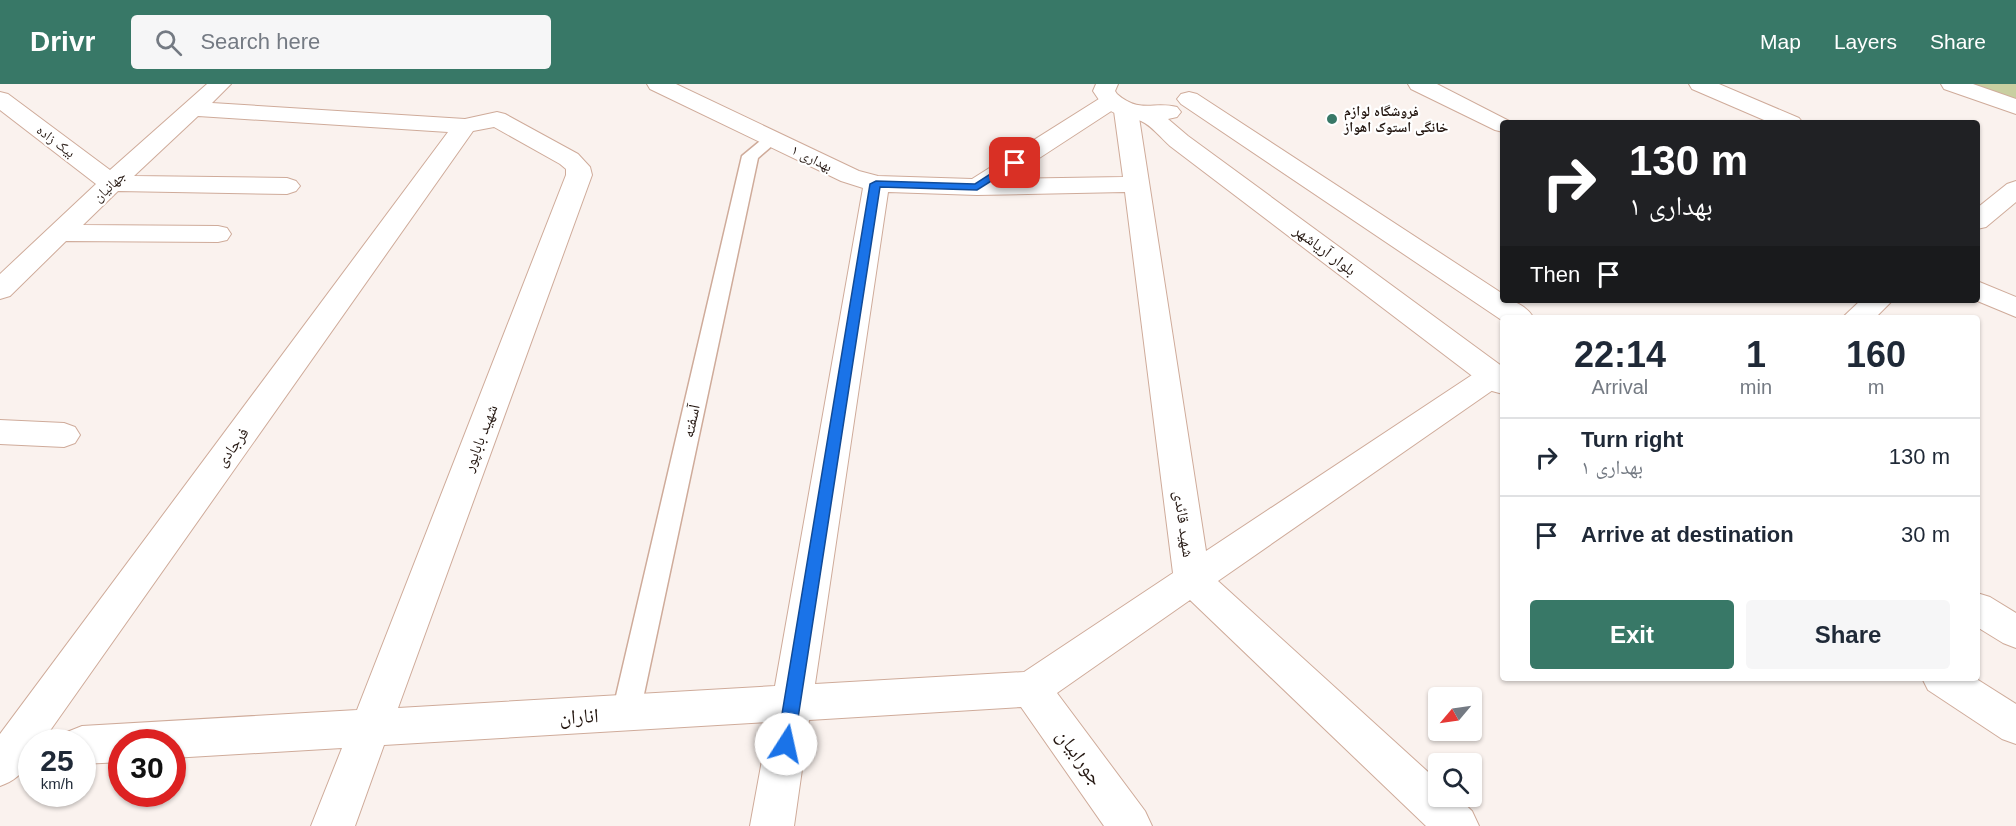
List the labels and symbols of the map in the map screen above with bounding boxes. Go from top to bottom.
place label: فروشگاه لوازم خانگی استوک اهواز [1343,103,1448,136]
marker: فروشگاه لوازم خانگی استوک اهواز [1325,112,1339,126]
street label: بیک زاده [33,121,78,161]
pin [989,137,1040,188]
street label: بهداری ۱ [789,141,835,176]
street label: جهانیان [89,167,129,206]
street label: بلوار آریاشهر [1289,221,1359,280]
street label: شهید باباپور [459,402,502,475]
street label: آسفته [679,402,703,439]
street label: فرجادی [212,424,253,471]
street label: شهید قائدی [1169,490,1197,559]
north arrow [1428,687,1482,741]
street label: اناران [559,704,599,729]
position arrow [754,712,818,776]
street label: جورابیان [1051,725,1108,790]
speed limit sign: 30 [108,729,186,807]

